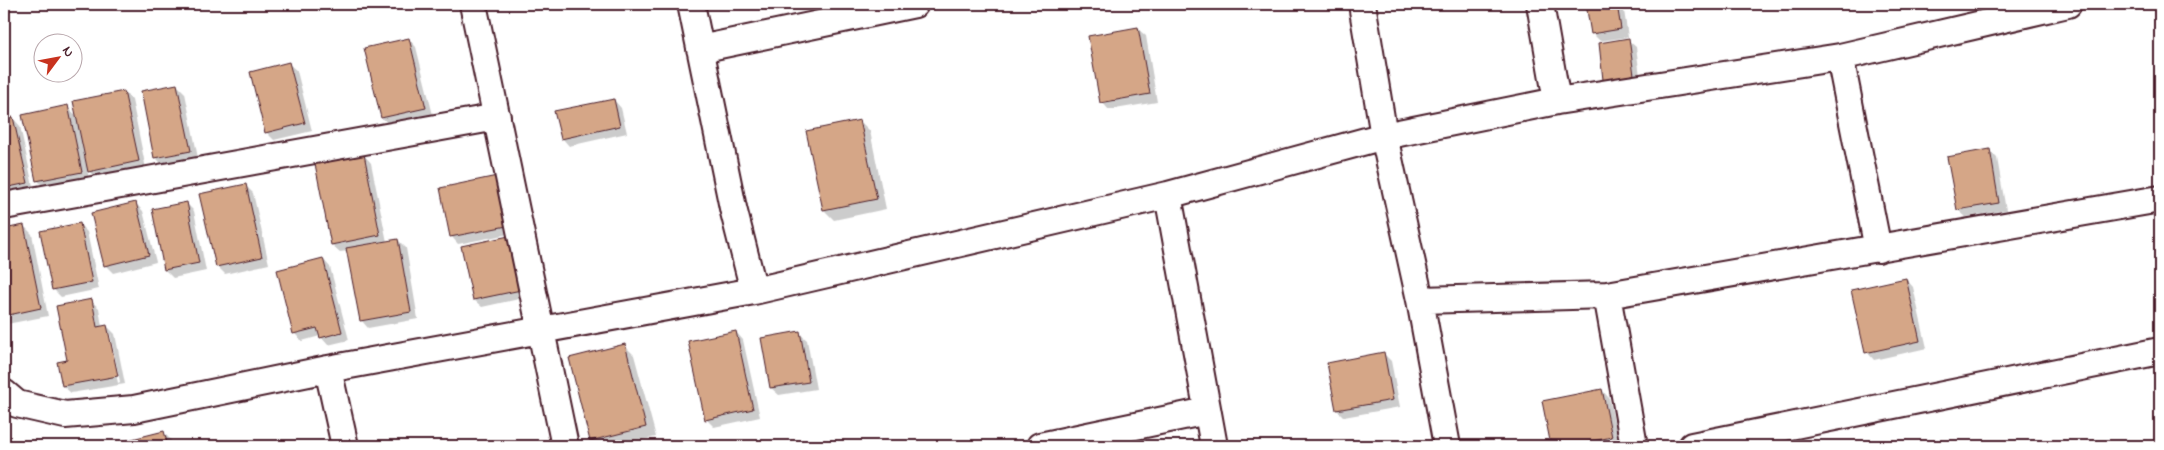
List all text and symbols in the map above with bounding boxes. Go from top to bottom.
north arrow [32,32,82,82]
text: N [56,42,79,61]

